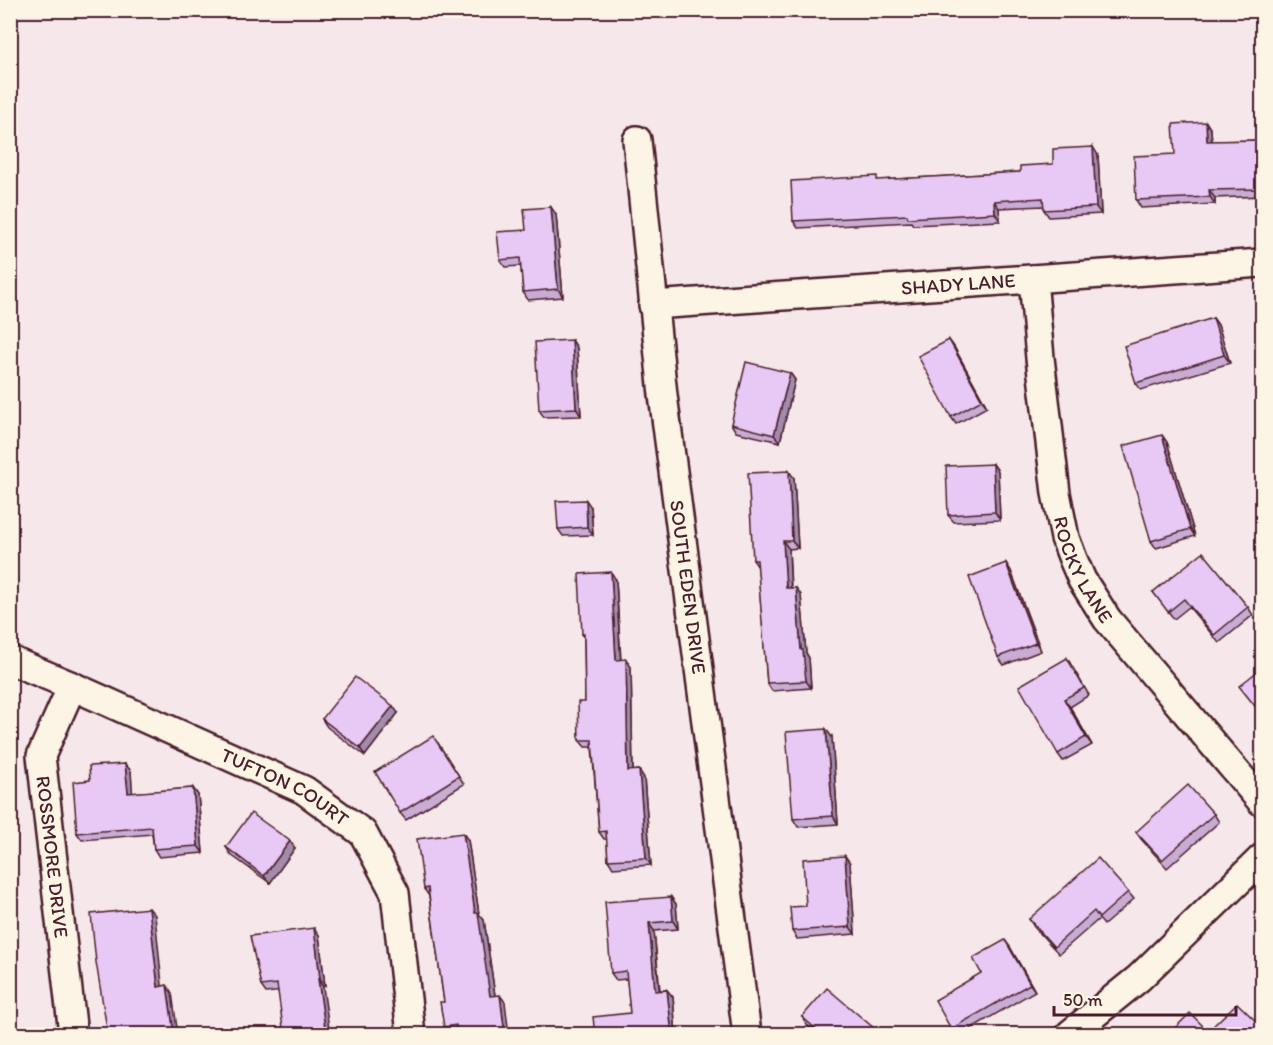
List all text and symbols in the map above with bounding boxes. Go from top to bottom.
street label: SHADY LANE [900,268,1016,300]
street label: SOUTH EDEN DRIVE [665,499,712,676]
street label: ROCKY LANE [1049,514,1118,627]
street label: TUFTON COURT [217,742,354,831]
street label: ROSSMORE DRIVE [31,774,74,939]
scale bar [1054,979,1236,1017]
text: 50 m [1063,989,1103,1011]

